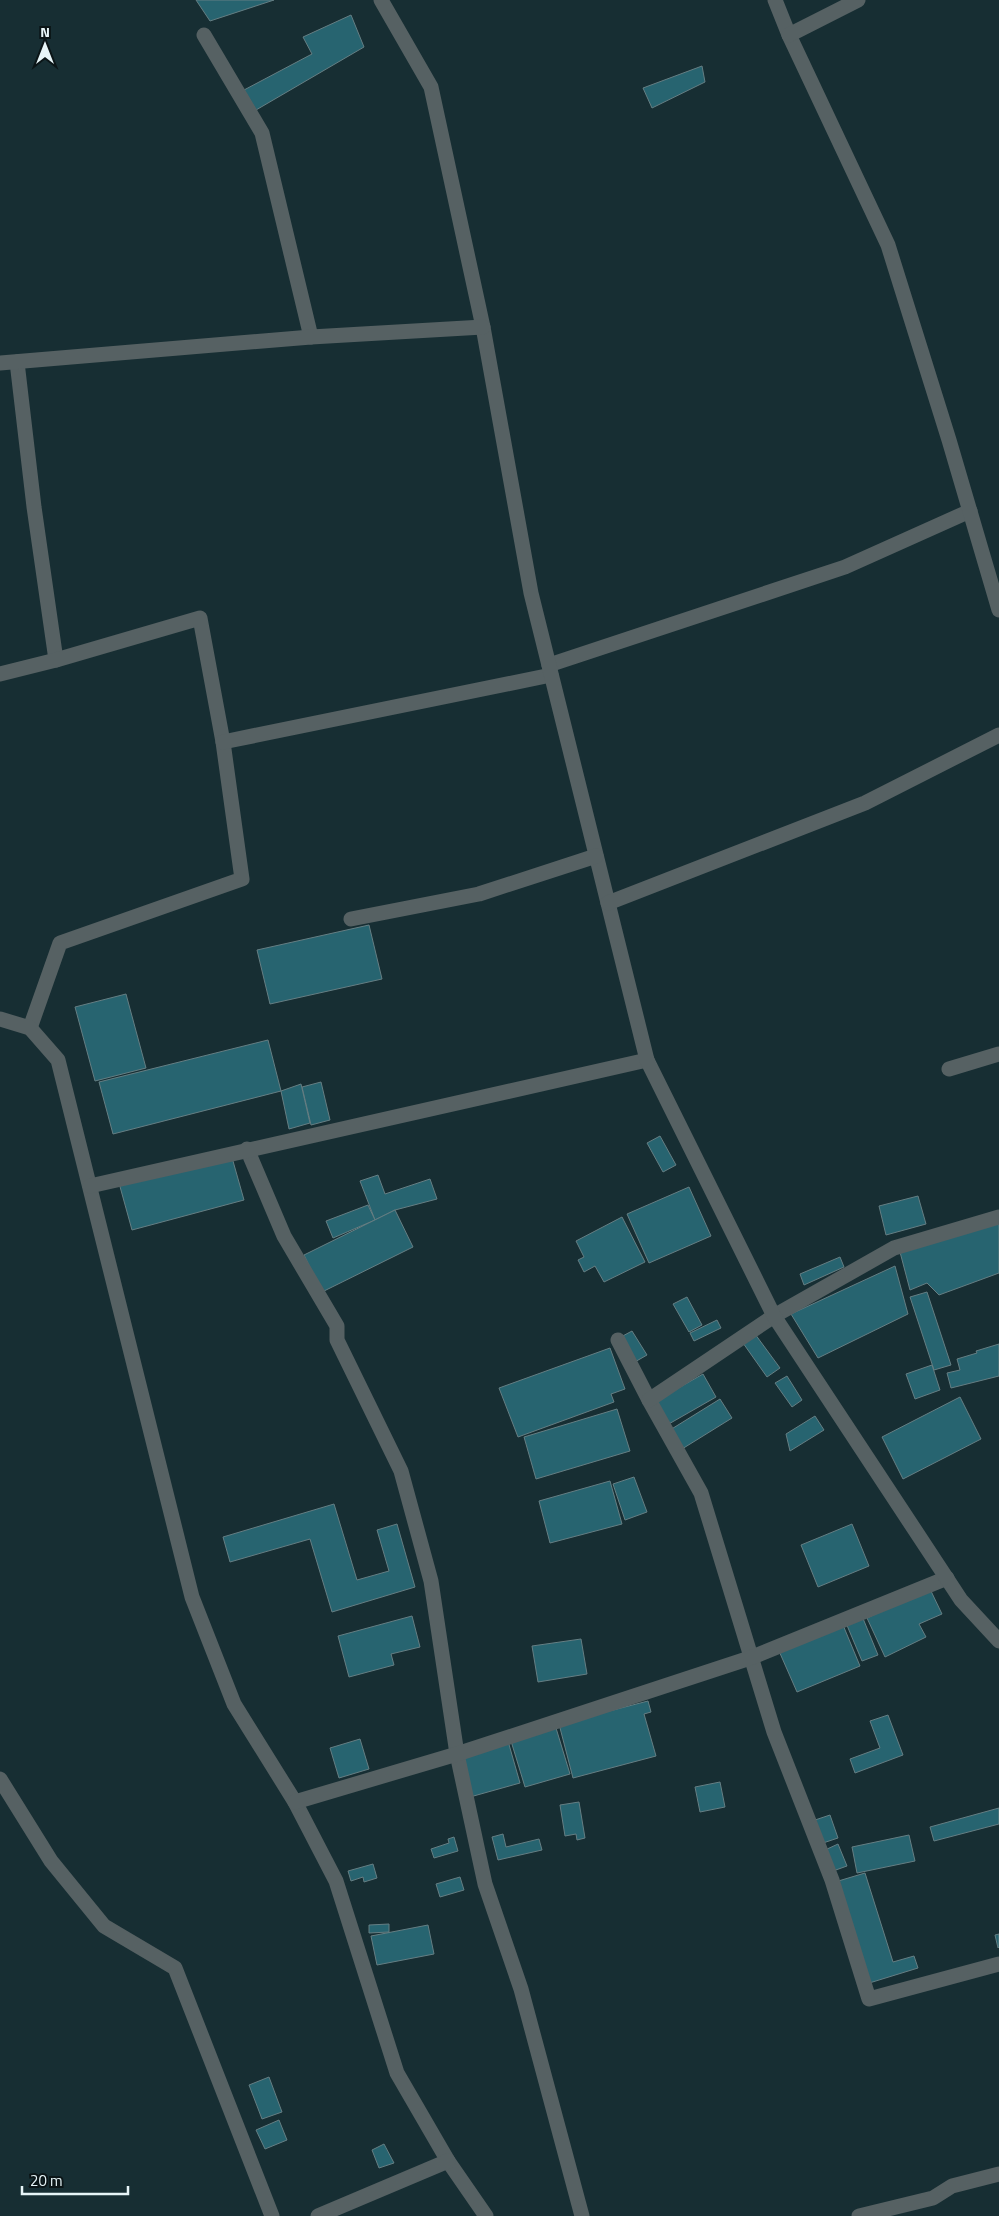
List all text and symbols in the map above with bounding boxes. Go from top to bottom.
north arrow [20,20,70,70]
text: N [40,21,50,42]
scale bar [22,2164,129,2196]
text: 20 m [30,2169,63,2192]

